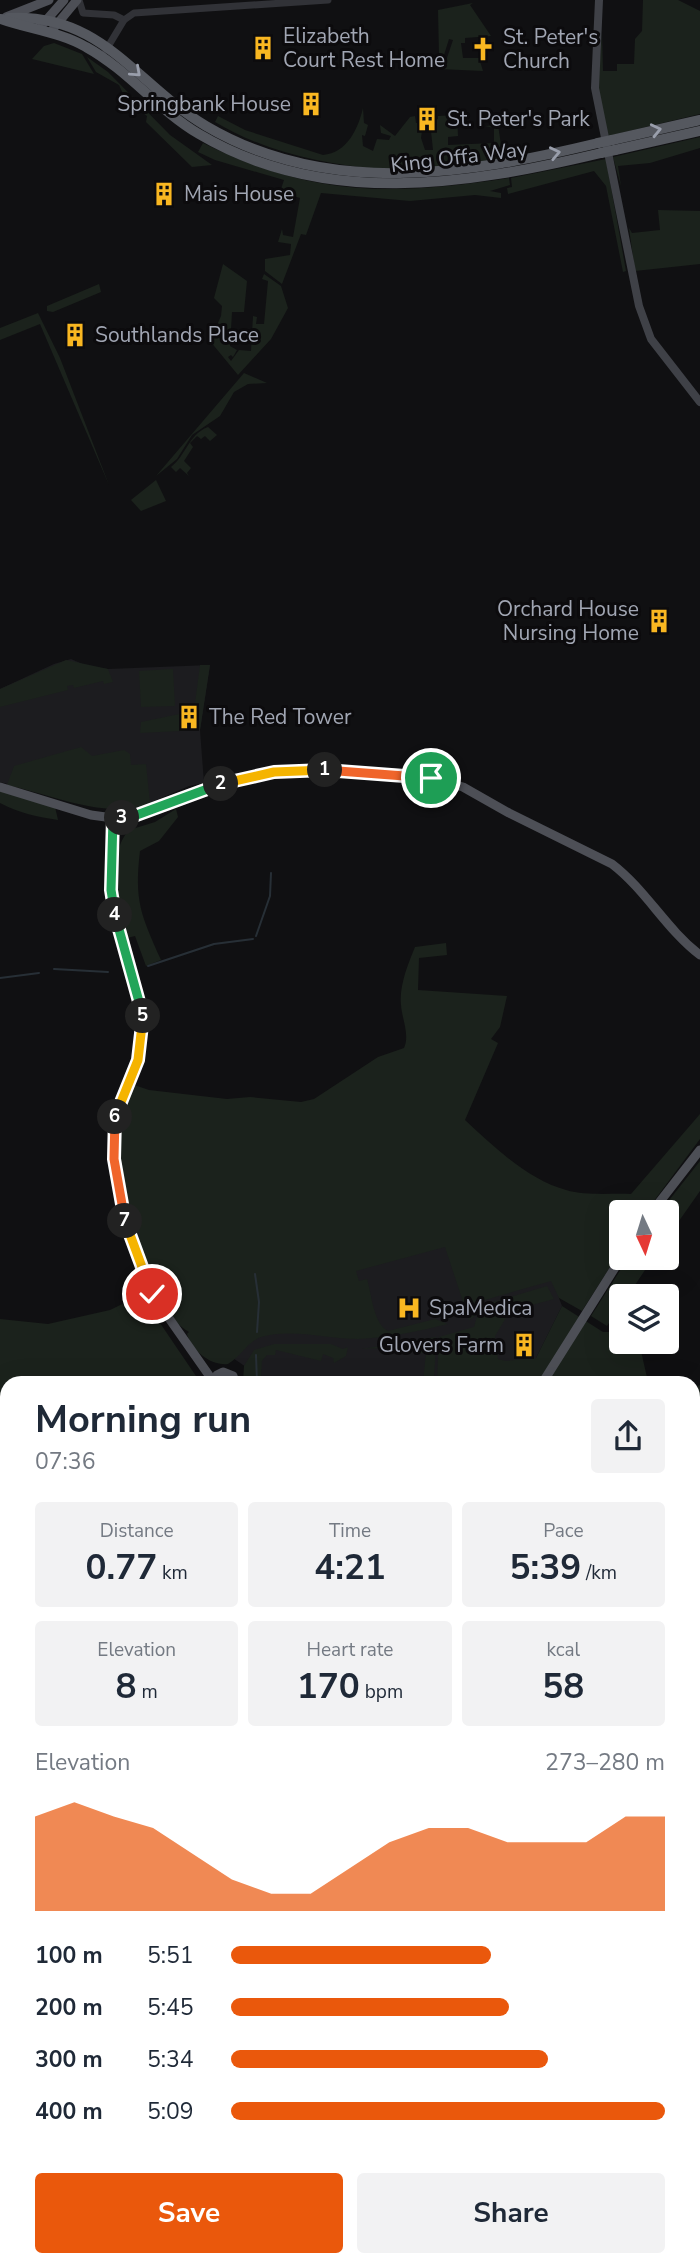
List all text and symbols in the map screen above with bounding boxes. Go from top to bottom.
place label: Elizabeth Court Rest Home [283,22,445,74]
place label: St. Peter's Church [503,23,598,75]
building icon: Elizabeth Court Rest Home [249,34,277,62]
church icon: St. Peter's Church [469,35,497,63]
one-way arrow [128,63,141,76]
place label: Springbank House [117,90,291,118]
building icon: Springbank House [297,90,325,118]
building icon: St. Peter's Park [413,105,441,133]
place label: St. Peter's Park [447,105,590,133]
one-way arrow [650,124,662,138]
street label: King Offa Way [389,135,529,179]
one-way arrow [549,147,561,162]
building icon: Mais House [150,180,178,208]
place label: Mais House [184,180,294,208]
building icon: Southlands Place [61,321,89,349]
place label: Southlands Place [95,321,259,349]
place label: Orchard House Nursing Home [497,595,639,647]
building icon: Orchard House Nursing Home [645,607,673,635]
building icon: The Red Tower [175,703,203,731]
place label: The Red Tower [209,703,352,731]
pin [401,748,461,808]
pin: 1 [308,752,342,788]
text: 1 [319,756,330,782]
icon: arrive [412,759,450,797]
pin: 2 [204,766,238,802]
text: 2 [215,770,226,796]
pin: 3 [104,800,140,836]
text: 3 [116,804,127,830]
pin: 4 [97,898,132,932]
text: 4 [109,901,120,927]
pin: 5 [125,998,160,1034]
text: 5 [137,1002,148,1028]
pin: 6 [97,1100,132,1134]
text: 6 [109,1103,120,1129]
north arrow [609,1200,679,1270]
map controls [609,1200,679,1354]
pin: 7 [108,1204,142,1238]
text: 7 [119,1207,130,1233]
pin [122,1264,182,1324]
icon: check [133,1275,171,1313]
button: layers [609,1284,679,1354]
hospital icon: SpaMedica [395,1294,423,1322]
place label: SpaMedica [429,1294,532,1322]
place label: Glovers Farm [379,1331,504,1359]
building icon: Glovers Farm [510,1331,538,1359]
text: Morning run [35,1394,251,1445]
button: share [591,1399,665,1473]
text: 07:36 [35,1446,95,1477]
text: Distance [100,1518,174,1544]
text: Time [329,1518,371,1544]
text: Pace [543,1518,584,1544]
text: 0.77 [85,1544,157,1591]
text: 4:21 [314,1544,386,1591]
text: 5:39 [509,1544,581,1591]
text: km [157,1560,188,1586]
text: /km [581,1560,617,1586]
text: Elevation [97,1637,176,1663]
text: Heart rate [307,1637,393,1663]
text: kcal [546,1637,580,1663]
text: 8 [116,1663,137,1710]
text: 170 [297,1663,360,1710]
text: 58 [542,1663,584,1710]
text: m [137,1679,158,1705]
text: bpm [360,1679,403,1705]
text: Elevation [35,1747,130,1778]
text: 273–280 m [545,1747,665,1778]
text: 100 m [35,1940,103,1971]
text: 5:51 [147,1940,194,1971]
text: 200 m [35,1992,103,2023]
text: 5:45 [147,1992,194,2023]
text: 300 m [35,2044,103,2075]
text: 5:34 [147,2044,194,2075]
text: 400 m [35,2096,103,2127]
text: 5:09 [147,2096,194,2127]
button: Save [35,2173,343,2253]
button: Share [357,2173,665,2253]

